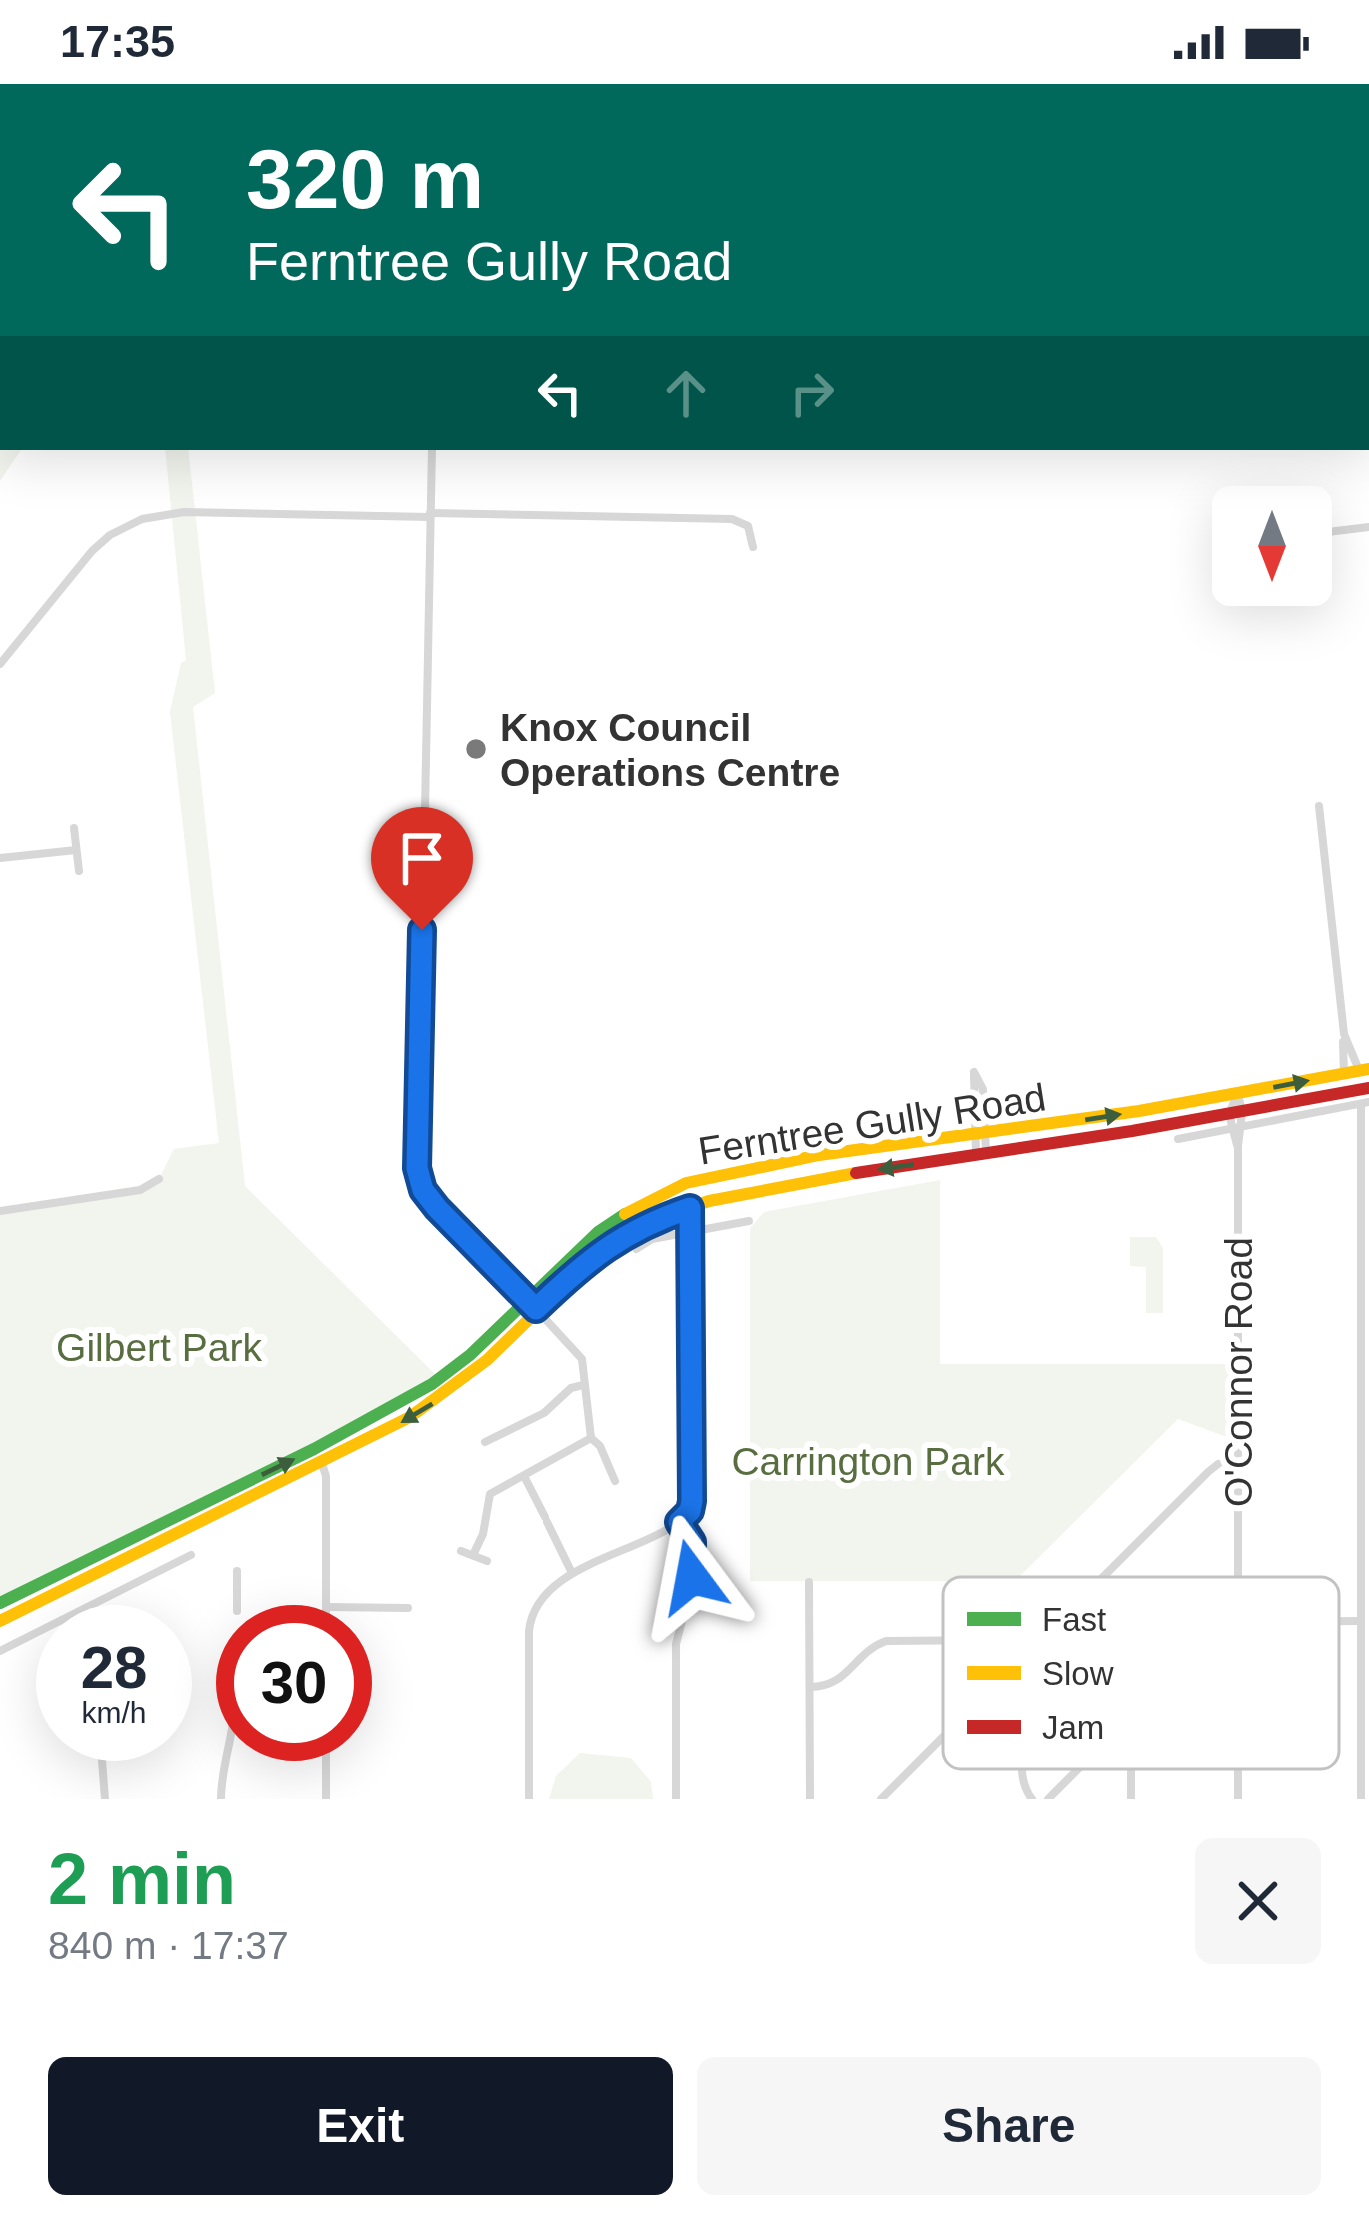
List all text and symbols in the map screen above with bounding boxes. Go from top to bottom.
text: 17:35 [60,16,175,67]
icon: left [48,132,204,288]
text: 320 m [246,132,484,226]
text: Ferntree Gully Road [246,231,732,291]
icon: left [527,360,593,426]
icon: ahead [653,360,719,426]
icon: right [779,360,845,426]
north arrow [1212,486,1332,606]
map controls [1212,486,1332,606]
place label: Knox Council Operations Centre [500,706,840,794]
marker: Knox Council Operations Centre [463,736,489,762]
pin [371,807,473,930]
icon: arrive [389,825,455,891]
one-way arrow [1272,1074,1310,1093]
street label: Ferntree Gully Road [695,1075,1049,1173]
one-way arrow [1085,1107,1122,1126]
one-way arrow [877,1158,914,1177]
street label: O'Connor Road [1217,1237,1260,1507]
park label: Gilbert Park [56,1326,262,1369]
one-way arrow [400,1401,434,1422]
park label: Carrington Park [731,1440,1005,1483]
one-way arrow [260,1457,295,1477]
position arrow [629,1514,755,1640]
legend [943,1577,1339,1769]
text: Fast [1042,1601,1106,1638]
speed limit sign: 30 [216,1605,372,1761]
text: 28 [81,1634,147,1701]
text: Slow [1042,1655,1114,1692]
text: km/h [81,1696,147,1729]
text: Jam [1042,1709,1104,1746]
button: close [1195,1838,1321,1964]
text: 2 min [48,1839,236,1919]
text: 840 m · 17:37 [48,1924,289,1967]
button: Exit [48,2057,673,2195]
button: Share [697,2057,1321,2195]

